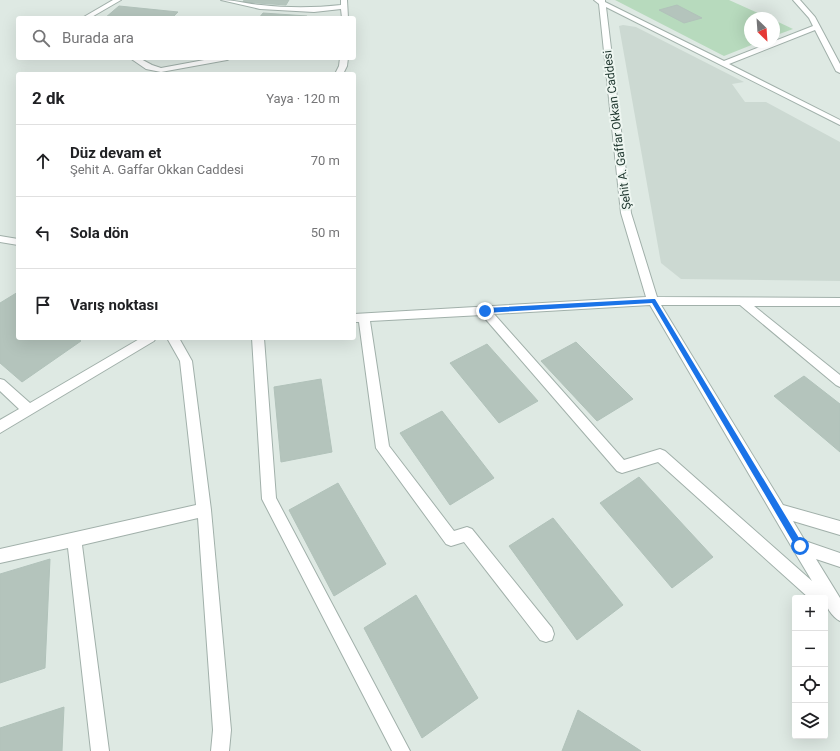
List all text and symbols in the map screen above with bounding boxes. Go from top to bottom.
north arrow [744,12,780,48]
search box [16,16,356,60]
icon: search [30,27,52,49]
text: Burada ara [62,29,134,47]
street label: Şehit A. Gaffar Okkan Caddesi [600,49,634,210]
text: 2 dk [32,88,65,108]
text: Yaya · 120 m [266,91,340,106]
text: Düz devam et [70,144,161,162]
icon: ahead [32,150,54,172]
text: 70 m [311,153,340,168]
text: Şehit A. Gaffar Okkan Caddesi [70,162,244,177]
icon: left [32,222,54,244]
text: Sola dön [70,224,129,242]
text: 50 m [311,225,340,240]
icon: arrive [32,294,54,316]
text: Varış noktası [70,296,158,314]
route end [476,302,494,320]
route start [791,537,809,555]
map controls [792,595,828,739]
button: + [792,595,828,631]
button: − [792,631,828,667]
button: locate [792,667,828,703]
button: layers [792,703,828,739]

